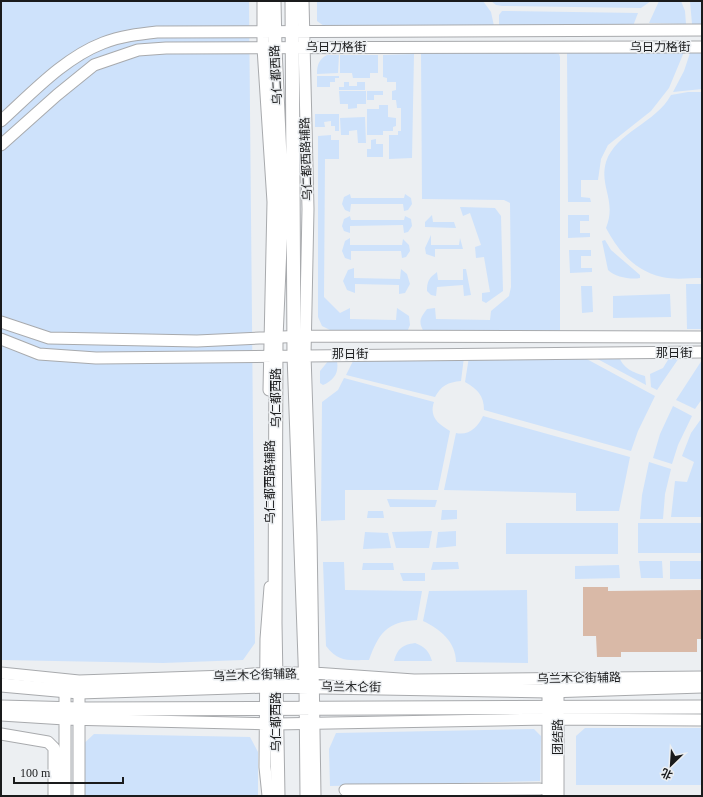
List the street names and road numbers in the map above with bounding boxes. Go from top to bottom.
street label: 乌日力格街 [306,40,366,54]
street label: 乌日力格街 [630,40,690,54]
street label: 乌仁都西路 [267,45,285,105]
street label: 乌仁都西路辅路 [298,117,314,201]
street label: 那日街 [656,346,692,360]
street label: 那日街 [332,347,368,361]
street label: 乌仁都西路 [269,368,283,428]
street label: 乌仁都西路辅路 [263,440,277,524]
street label: 乌兰木仑街辅路 [213,667,297,683]
street label: 乌兰木仑街辅路 [537,670,621,686]
street label: 乌兰木仑街 [321,679,381,695]
street label: 乌仁都西路 [269,692,283,752]
street label: 团结路 [551,719,565,755]

